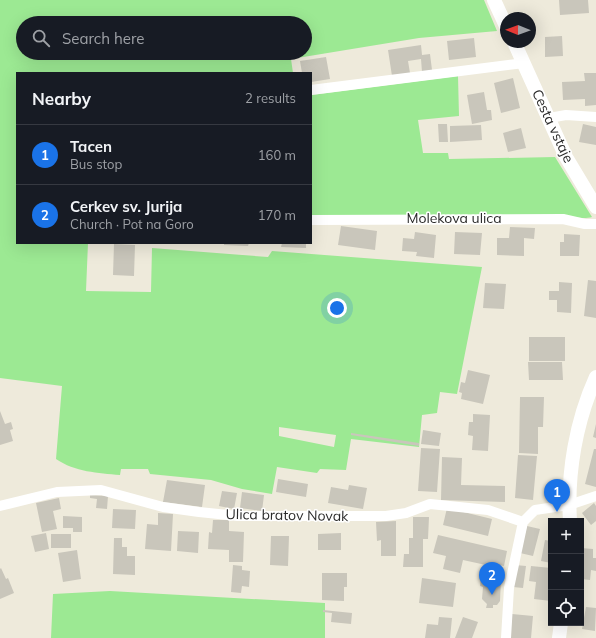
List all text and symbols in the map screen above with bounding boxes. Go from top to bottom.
north arrow [500,12,536,48]
search box [16,16,312,60]
icon: search [30,27,52,49]
text: Search here [62,29,144,48]
street label: Cesta vstaje [528,86,578,166]
text: Nearby [32,88,91,109]
text: 2 results [245,90,296,106]
text: Tacen [70,137,112,156]
text: 1 [41,147,49,163]
text: 160 m [258,147,296,163]
text: Bus stop [70,156,122,172]
text: Cerkev sv. Jurija [70,197,182,216]
text: 2 [41,207,49,223]
text: 170 m [258,207,296,223]
street label: Molekova ulica [406,209,502,227]
text: Church · Pot na Goro [70,216,194,232]
your location [327,298,347,318]
pin: 1 [544,479,570,512]
street label: Ulica bratov Novak [226,505,349,525]
map controls [548,518,584,626]
button: + [548,518,584,554]
button: − [548,554,584,590]
pin: 2 [479,562,505,595]
button: locate [548,590,584,626]

